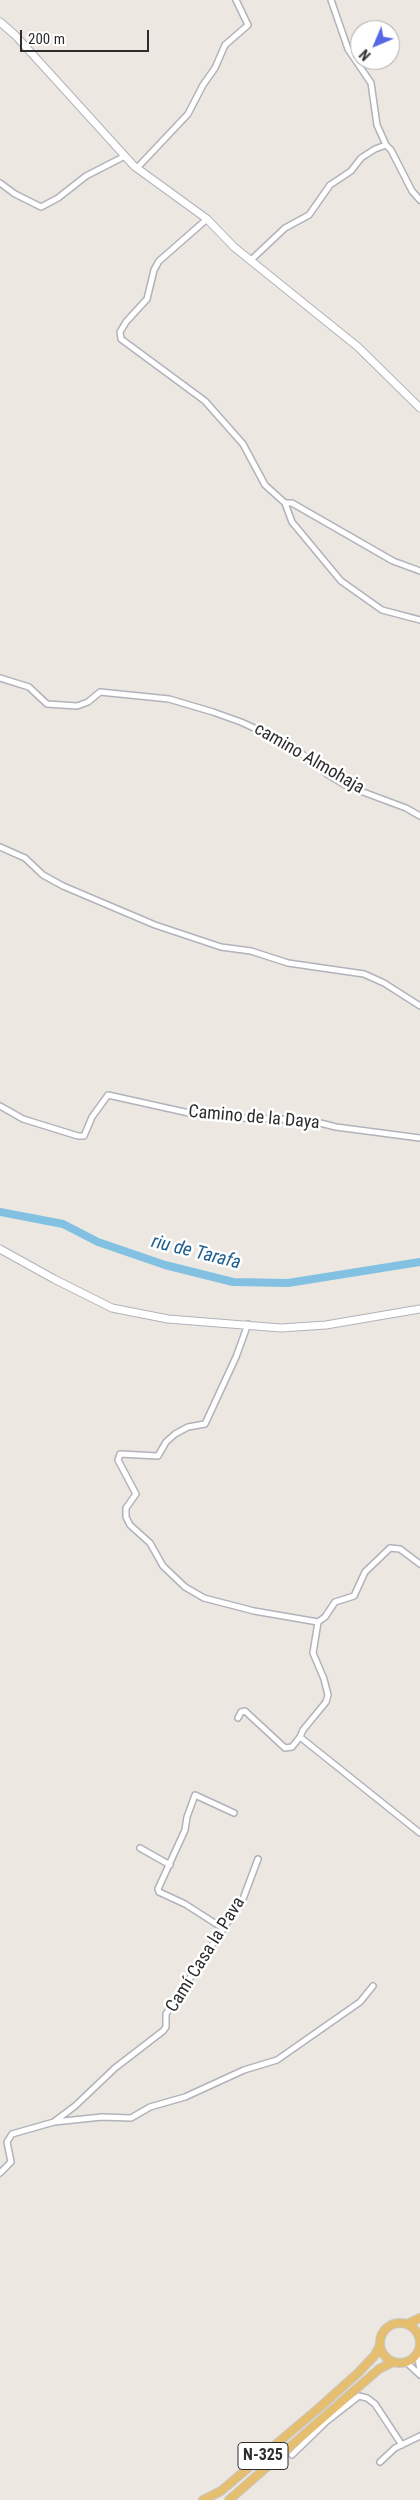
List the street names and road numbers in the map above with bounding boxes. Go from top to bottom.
street label: camino Almohaja [250,719,368,799]
street label: Camino de la Daya [188,1102,320,1134]
street label: Camí Casa la Pava [162,1893,250,2017]
road number: N-325 [238,2442,288,2470]

